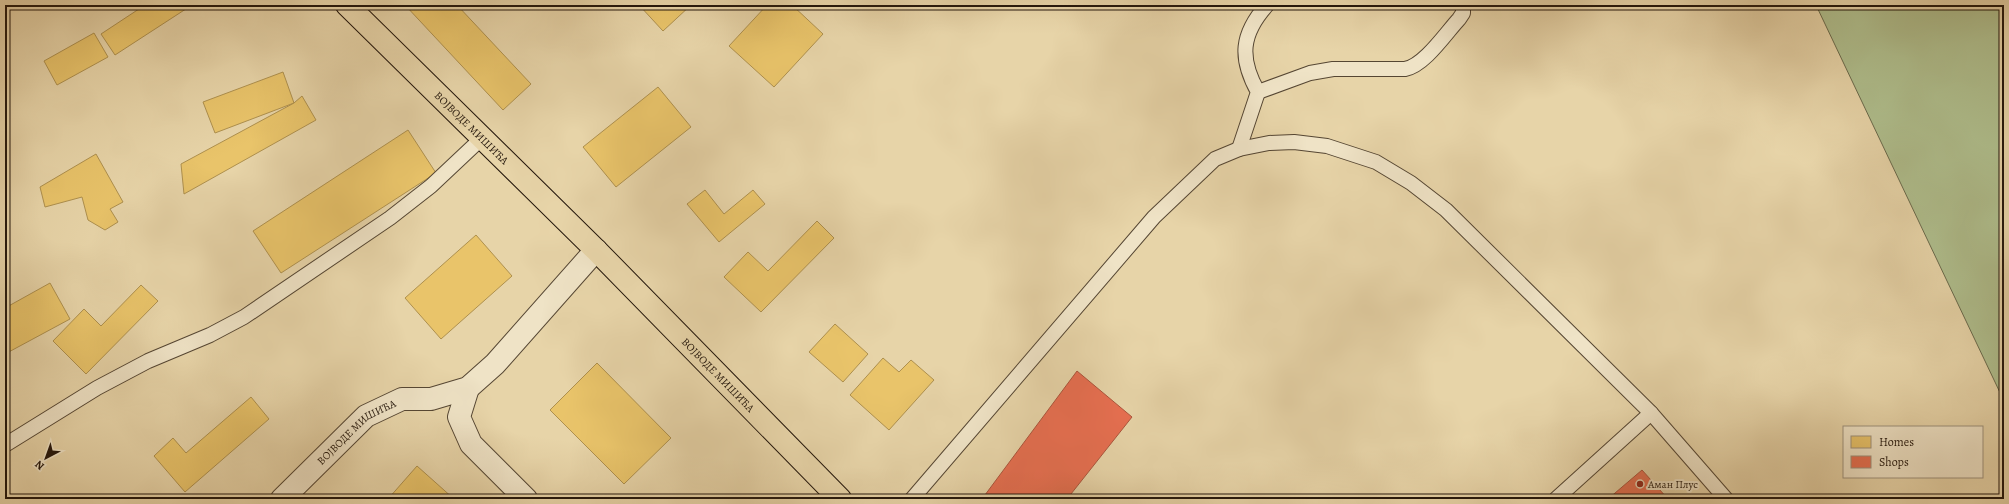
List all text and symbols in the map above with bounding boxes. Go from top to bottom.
street label: ВОЈВОДЕ МИШИЋА [431,88,513,168]
street label: ВОЈВОДЕ МИШИЋА [678,334,758,416]
street label: ВОЈВОДЕ МИШИЋА [314,395,399,468]
legend [1843,426,1983,478]
text: Homes [1879,434,1914,450]
north arrow [26,438,66,478]
text: Shops [1879,454,1909,470]
text: N [32,457,48,473]
place label: Аман Плус [1647,477,1698,492]
marker: Аман Плус [1635,479,1645,489]

